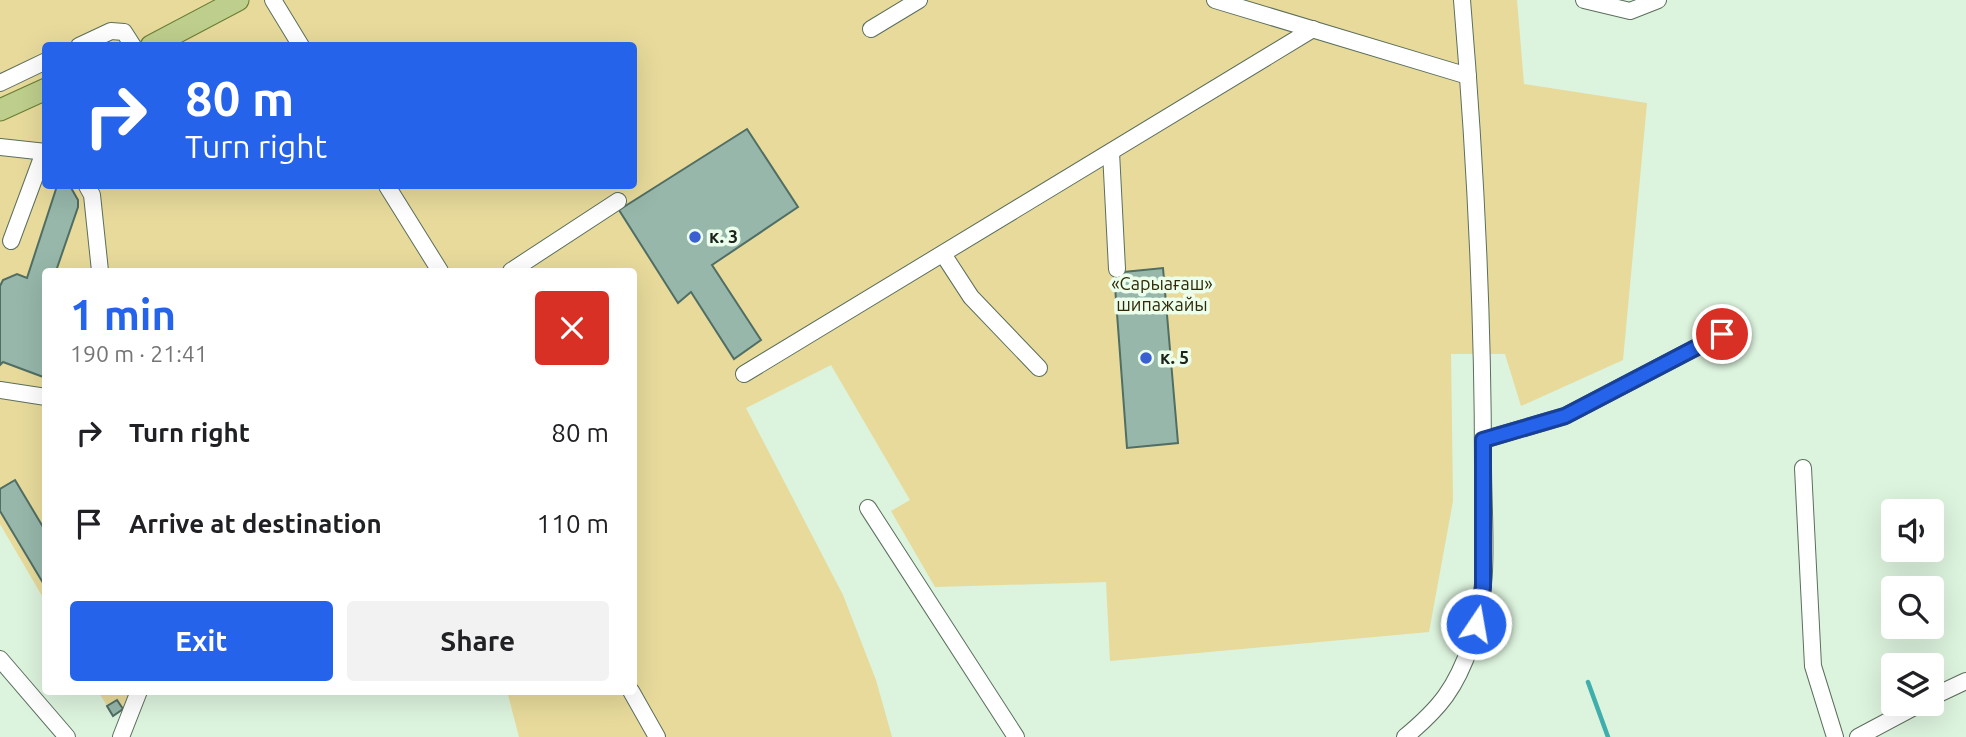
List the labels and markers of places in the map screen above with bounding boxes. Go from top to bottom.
place label: к. 3 [709,226,738,246]
marker: к. 3 [687,229,703,245]
pin [1692,304,1752,364]
place label: к. 5 [1160,347,1189,367]
marker: к. 5 [1138,350,1154,366]

